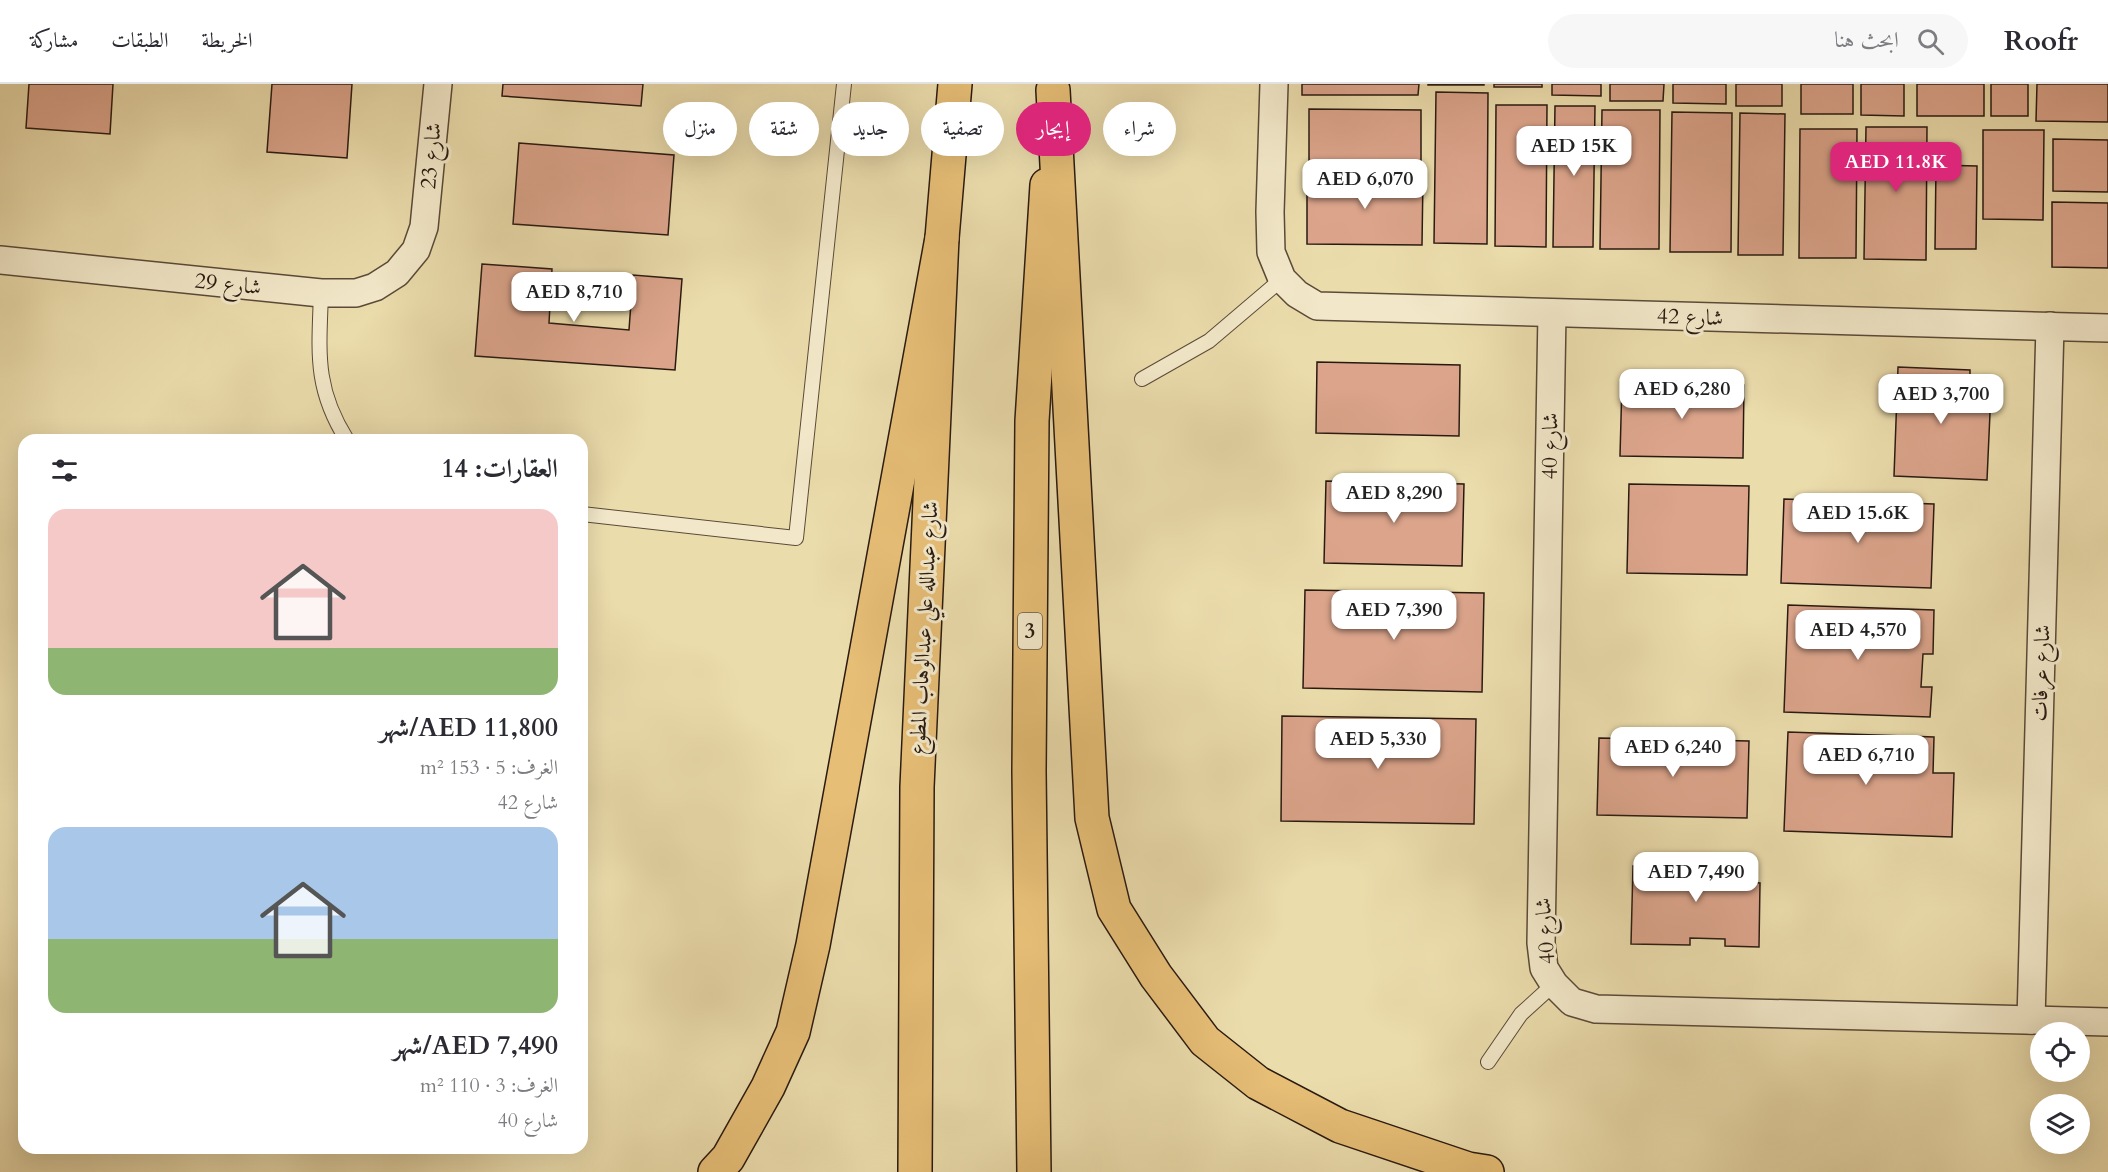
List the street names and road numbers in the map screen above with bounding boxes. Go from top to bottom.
street label: شارع 23 [413,121,452,191]
street label: شارع 29 [193,266,263,305]
street label: شارع 42 [1656,301,1724,336]
street label: شارع 40 [1534,412,1569,480]
street label: شارع عبدالله علي عبدالوهاب المطوع [902,500,952,756]
road number: 3 [1018,613,1042,649]
street label: شارع عرفات [2024,624,2061,722]
street label: شارع 40 [1528,896,1565,965]

